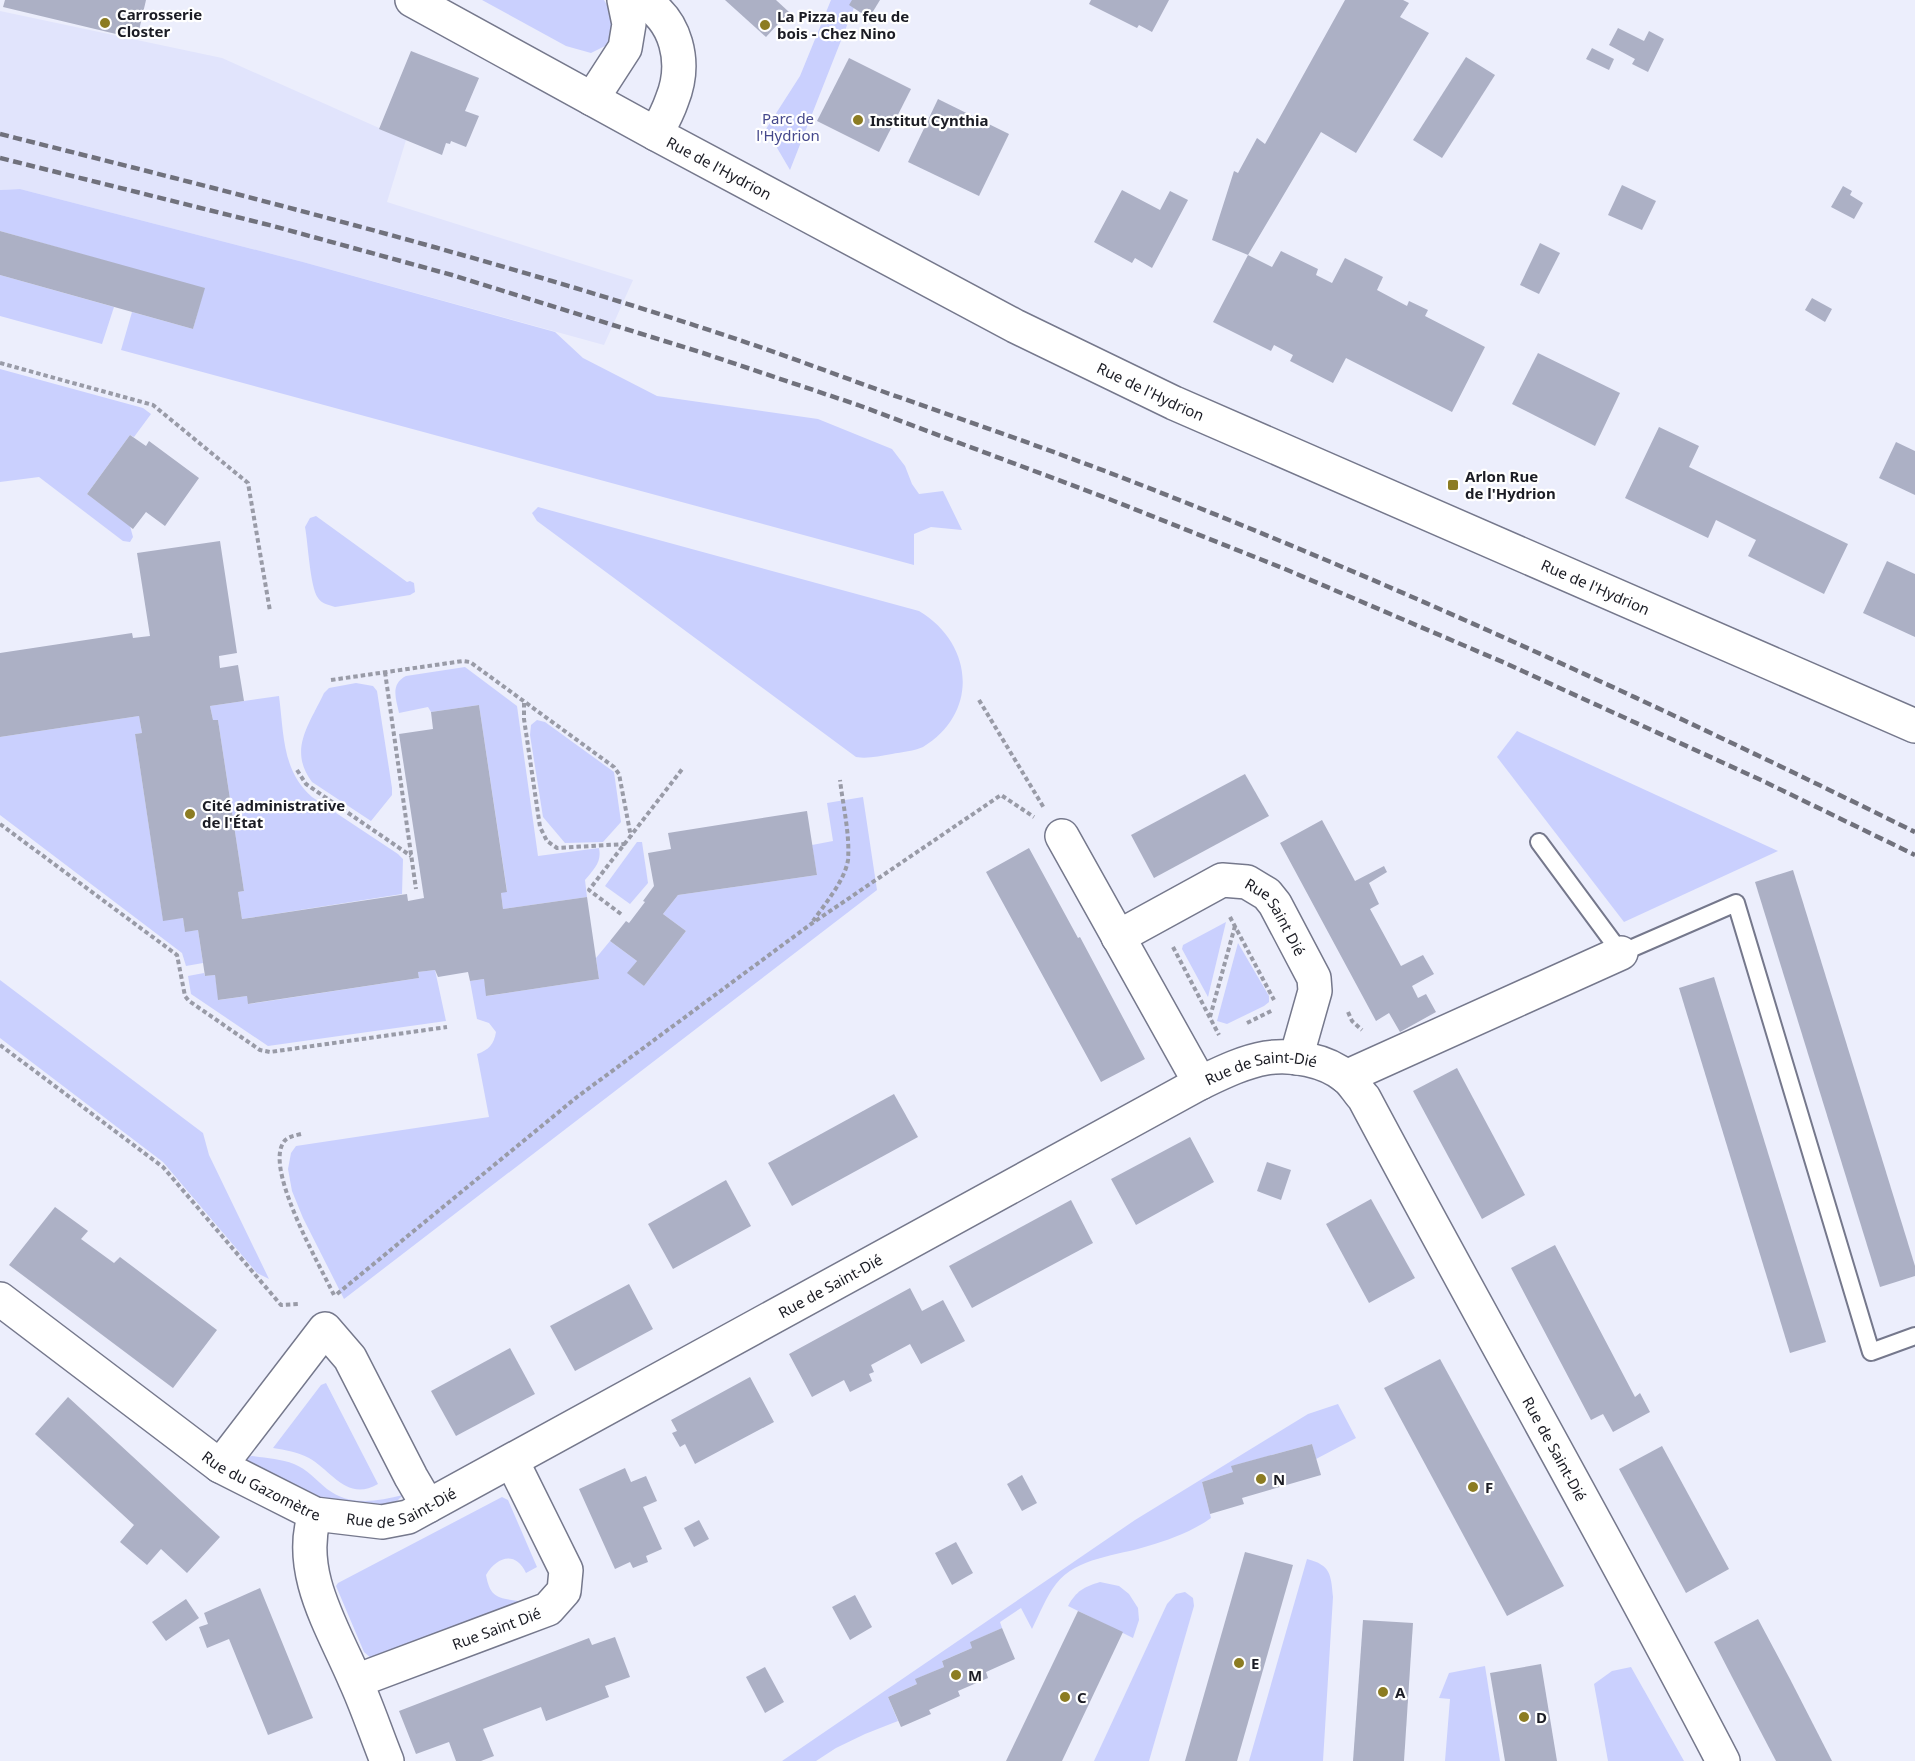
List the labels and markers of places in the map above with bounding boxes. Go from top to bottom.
place label: Carrosserie Closter [117,4,202,41]
place label: La Pizza au feu de bois - Chez Nino [777,6,909,43]
marker: Carrosserie Closter [98,16,112,30]
marker: La Pizza au feu de bois - Chez Nino [758,18,772,32]
place label: Institut Cynthia [870,110,988,130]
marker: Institut Cynthia [851,113,865,127]
place label: Arlon Rue de l'Hydrion [1465,466,1556,503]
marker: Arlon Rue de l'Hydrion [1446,478,1460,492]
place label: Cité administrative de l'État [202,795,345,832]
marker: Cité administrative de l'État [183,807,197,821]
place label: N [1273,1469,1285,1489]
marker: N [1254,1472,1268,1486]
place label: F [1485,1477,1493,1497]
marker: F [1466,1480,1480,1494]
place label: E [1251,1653,1259,1673]
marker: E [1232,1656,1246,1670]
place label: M [968,1665,982,1685]
marker: M [949,1668,963,1682]
place label: A [1395,1682,1406,1702]
marker: A [1376,1685,1390,1699]
place label: C [1077,1687,1087,1707]
marker: C [1058,1690,1072,1704]
place label: D [1536,1707,1547,1727]
marker: D [1517,1710,1531,1724]

